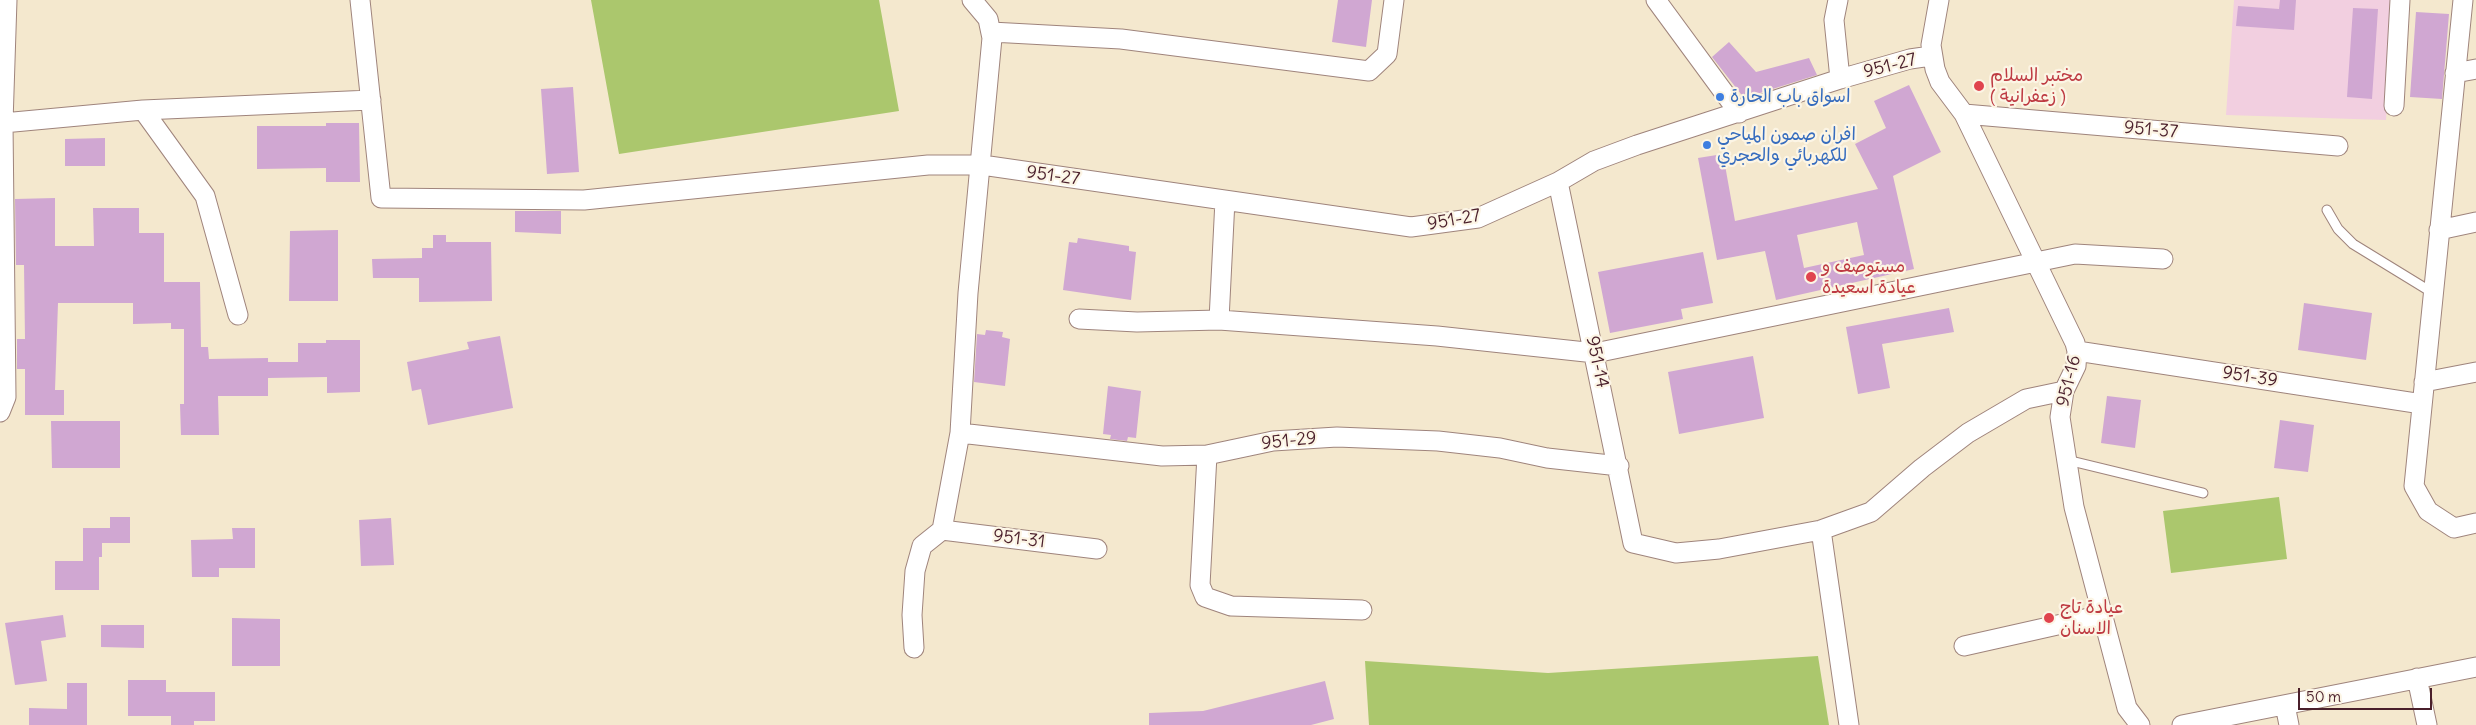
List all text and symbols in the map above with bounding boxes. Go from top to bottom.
street label: 951-27 [1861,49,1919,83]
place label: مختبر السلام ( زعفرانية ) [1990,65,2083,108]
marker: مختبر السلام ( زعفرانية ) [1972,79,1986,93]
place label: اسواق باب الحارة [1730,86,1850,108]
marker: اسواق باب الحارة [1714,91,1726,103]
street label: 951-37 [2123,117,2179,143]
place label: افران صمون المياحي للكهربائي والحجري [1717,124,1856,166]
marker: افران صمون المياحي للكهربائي والحجري [1701,139,1713,151]
street label: 951-27 [1025,162,1081,190]
street label: 951-27 [1426,205,1482,235]
place label: مستوصف و عيادة اسعيدة [1822,256,1916,298]
marker: مستوصف و عيادة اسعيدة [1804,270,1818,284]
street label: 951-14 [1581,334,1613,390]
street label: 951-16 [2052,353,2086,409]
street label: 951-39 [2221,362,2279,392]
street label: 951-29 [1260,427,1318,455]
street label: 951-31 [992,525,1046,553]
place label: عيادة تاج الاسنان [2060,597,2123,640]
marker: عيادة تاج الاسنان [2042,611,2056,625]
scale bar [2301,678,2435,710]
text: 50 m [2306,687,2341,706]

